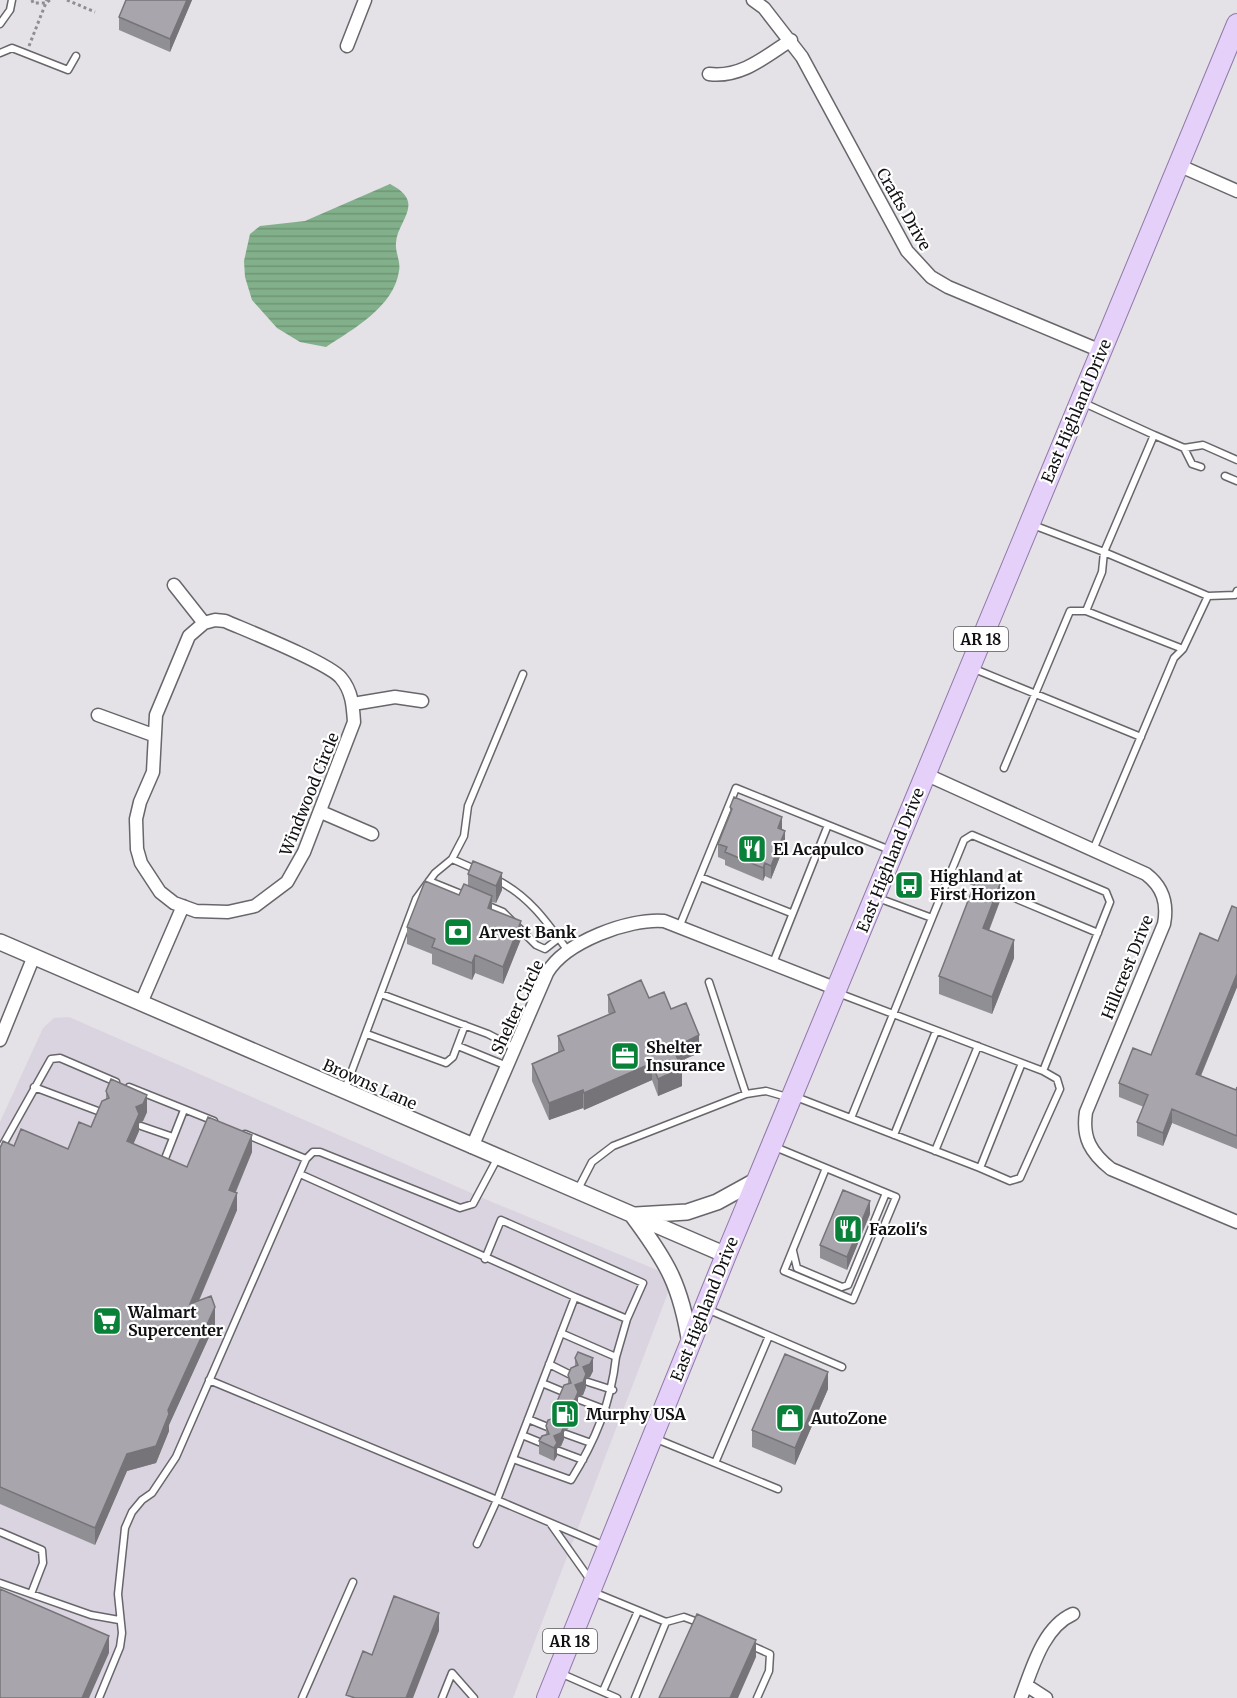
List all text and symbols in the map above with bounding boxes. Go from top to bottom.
street label: Crafts Drive [872,164,936,254]
street label: East Highland Drive [1037,336,1115,486]
road number: AR 18 [954,627,1008,651]
street label: Windwood Circle [275,729,343,859]
street label: East Highland Drive [852,785,928,935]
restaurant icon: El Acapulco [736,833,768,865]
place label: El Acapulco [773,839,864,859]
place label: Highland at First Horizon [930,866,1036,904]
bus stop icon: Highland at First Horizon [893,869,925,901]
street label: Hillcrest Drive [1097,912,1157,1022]
bank icon: Arvest Bank [442,916,474,948]
place label: Arvest Bank [478,922,577,942]
street label: Shelter Circle [486,957,548,1057]
place label: Shelter Insurance [646,1037,726,1075]
office icon: Shelter Insurance [609,1040,641,1072]
street label: Browns Lane [320,1054,420,1114]
restaurant icon: Fazoli's [832,1213,864,1245]
place label: Fazoli's [869,1219,927,1239]
street label: East Highland Drive [666,1234,742,1384]
place label: Walmart Supercenter [127,1302,224,1340]
supermarket icon: Walmart Supercenter [91,1305,123,1337]
fuel station icon: Murphy USA [549,1398,581,1430]
shop icon: AutoZone [774,1402,806,1434]
place label: Murphy USA [586,1404,687,1424]
place label: AutoZone [810,1408,887,1428]
road number: AR 18 [543,1629,597,1653]

